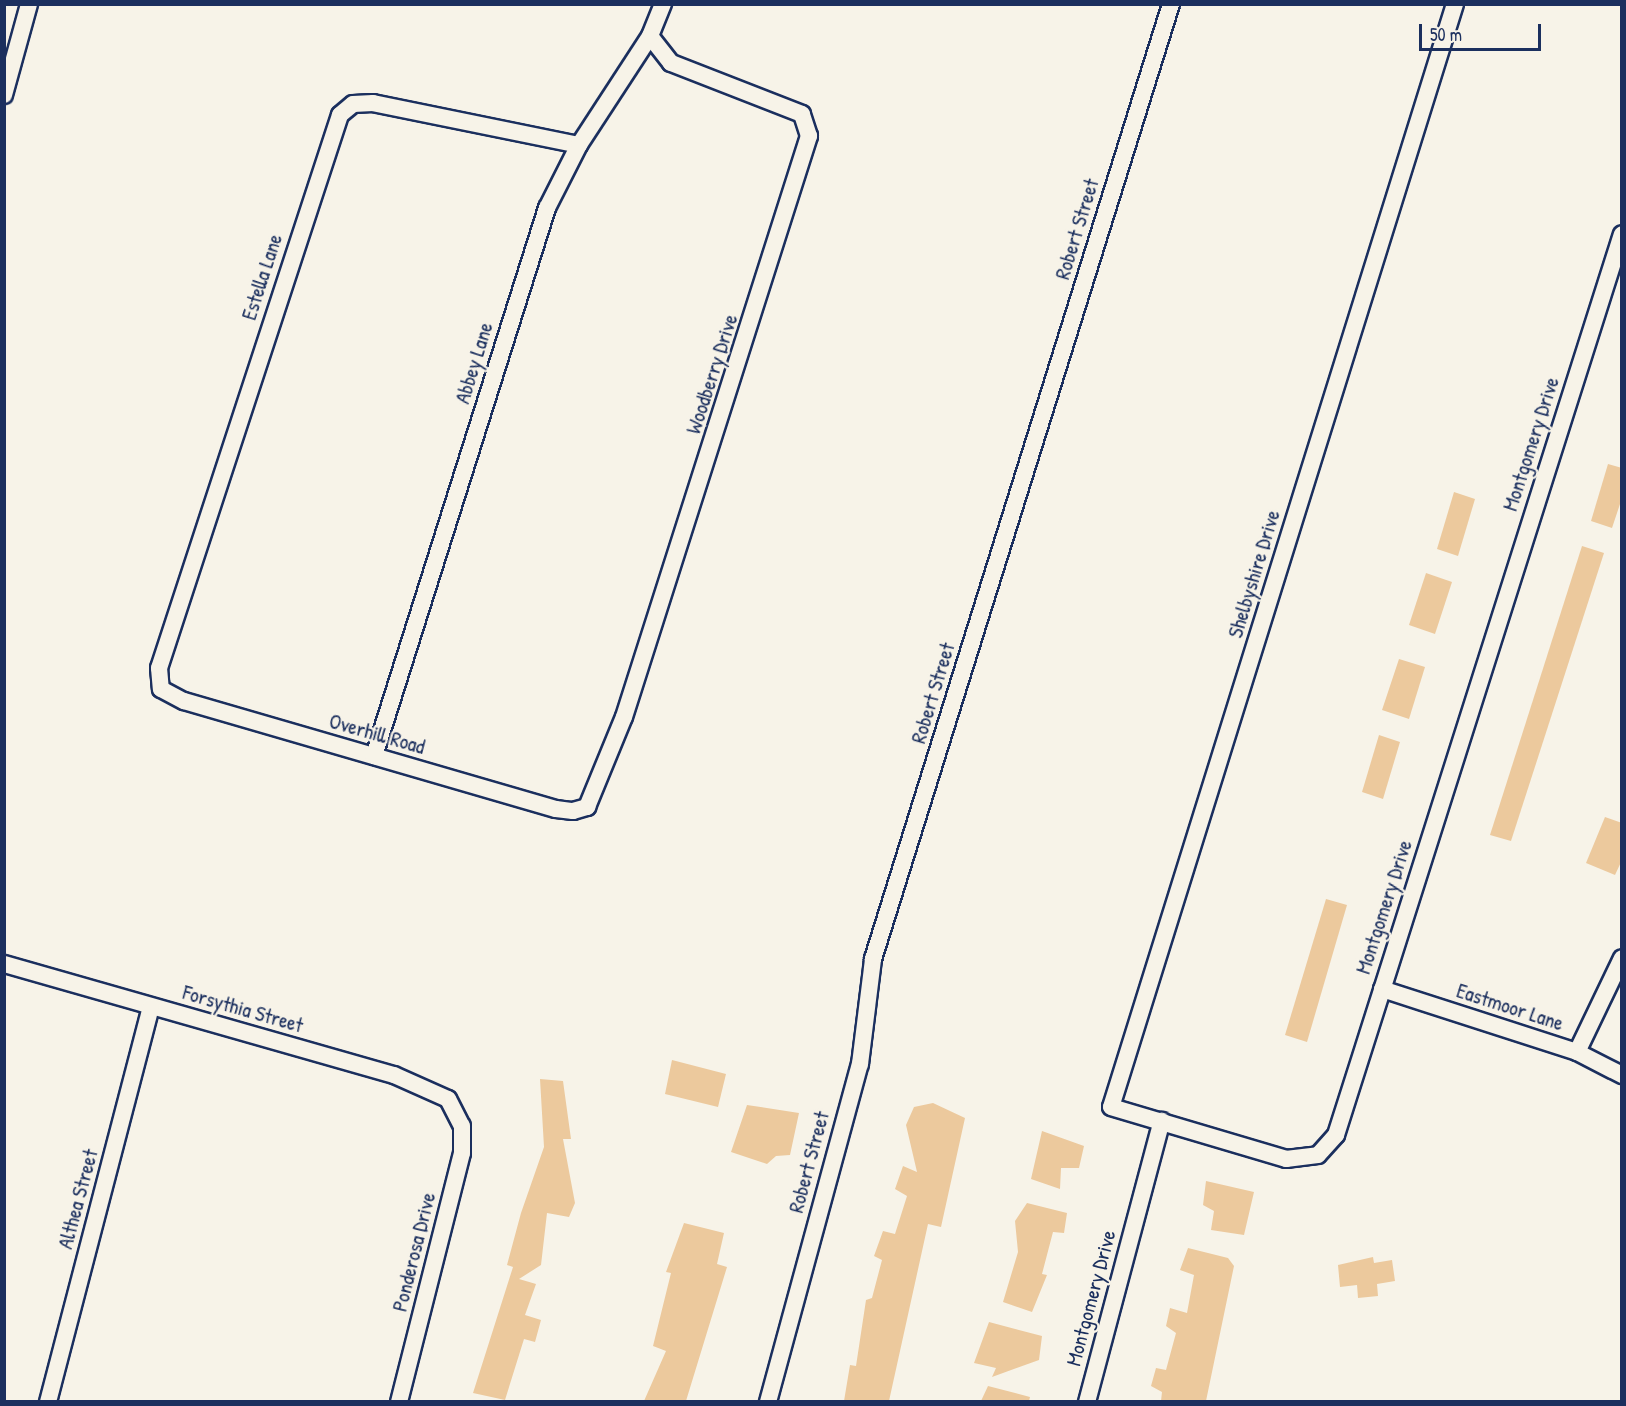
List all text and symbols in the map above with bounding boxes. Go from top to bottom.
scale bar [1422,12,1544,50]
text: 50 m [1430,22,1462,47]
street label: Robert Street [1050,176,1104,282]
street label: Estella Lane [236,231,288,323]
street label: Woodberry Drive [681,311,743,437]
street label: Abbey Lane [450,319,498,407]
street label: Montgomery Drive [1497,374,1565,514]
street label: Shelbyshire Drive [1223,507,1285,641]
street label: Robert Street [906,640,960,746]
street label: Overhill Road [326,708,428,760]
street label: Montgomery Drive [1350,837,1418,977]
street label: Eastmoor Lane [1453,978,1567,1036]
street label: Forsythia Street [180,980,306,1038]
street label: Robert Street [783,1108,835,1216]
street label: Althea Street [53,1146,103,1252]
street label: Ponderosa Drive [387,1190,441,1314]
street label: Montgomery Drive [1061,1227,1121,1369]

